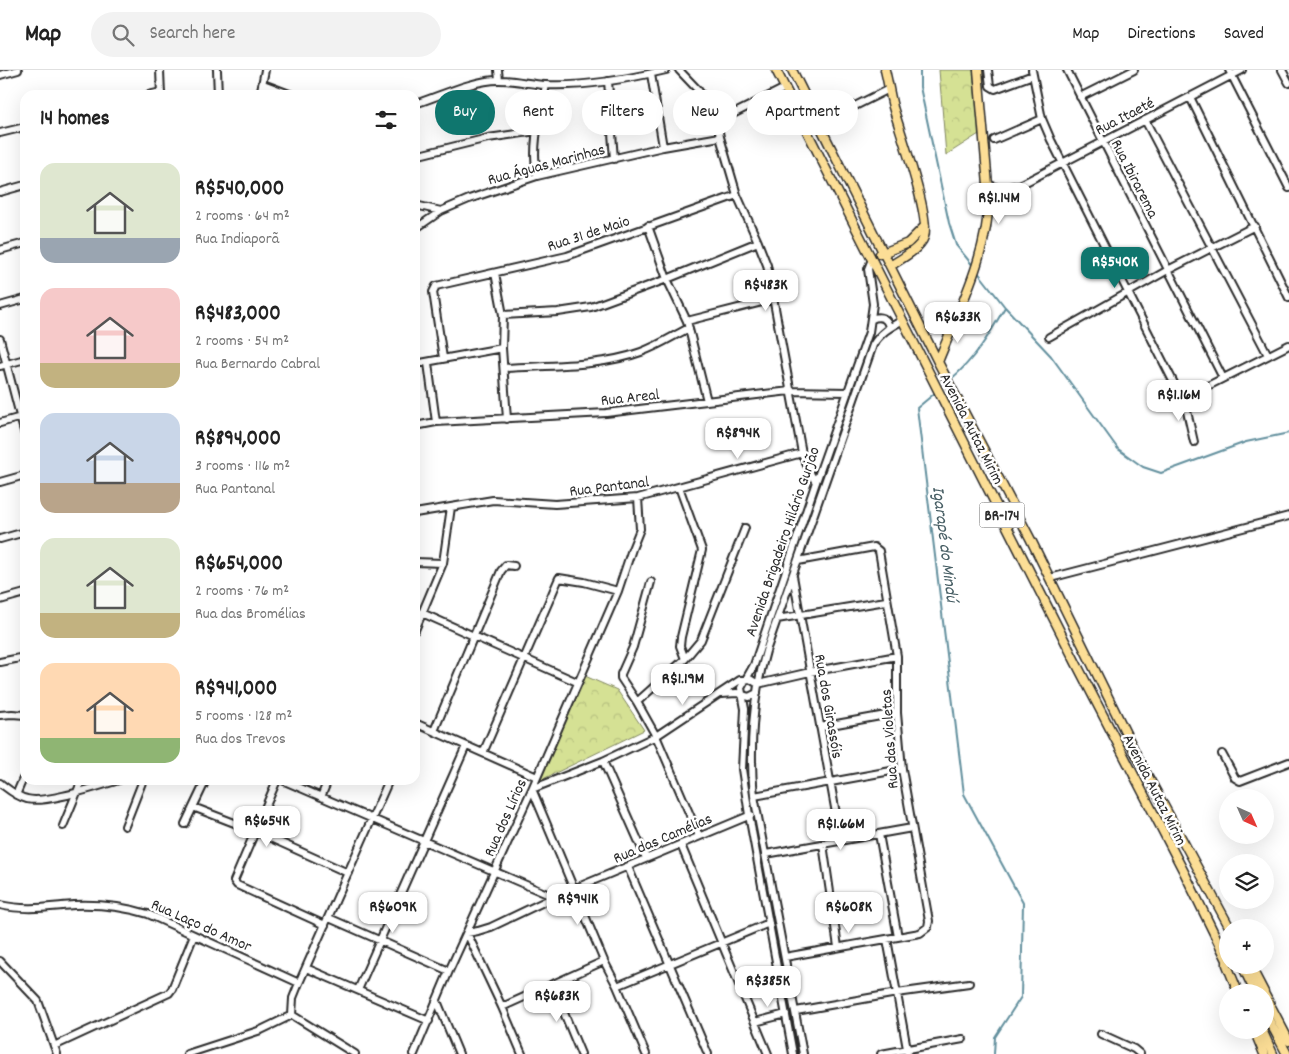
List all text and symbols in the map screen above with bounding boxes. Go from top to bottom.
search box [91,12,441,57]
text: Map [25,18,61,52]
icon: search [109,21,137,49]
text: Search here [149,21,235,48]
text: Map [1072,22,1099,47]
text: Directions [1127,22,1196,47]
text: Saved [1224,22,1264,47]
chip: Buy [435,90,495,135]
chip: Rent [505,90,572,135]
chip: Filters [582,90,663,135]
chip: New [673,90,737,135]
chip: Apartment [747,90,858,135]
street label: Rua Itaeté [1091,92,1159,142]
text: 14 homes [40,105,110,135]
icon: filters [372,106,400,134]
street label: Rua Ibirarema [1104,136,1164,223]
street label: Rua Águas Marinhas [485,139,608,192]
text: R$540,000 [195,175,284,205]
pin: R$1.14M [953,182,1045,225]
icon: home [80,183,140,243]
text: R$1.14M [978,187,1020,210]
text: 2 rooms · 64 m² [195,205,290,228]
street label: Rua 31 de Maio [545,210,633,258]
text: Rua Indiaporã [195,228,280,251]
pin: R$540K [1074,246,1156,289]
text: R$540K [1092,251,1138,274]
pin: R$483K [725,270,807,312]
text: R$483K [744,274,788,297]
text: R$483,000 [195,300,281,330]
pin: R$633K [917,302,999,344]
text: R$633K [935,306,981,329]
icon: home [80,308,140,368]
text: 2 rooms · 54 m² [195,330,289,353]
text: Rua Bernardo Cabral [195,353,320,376]
street label: Avenida Autaz Mirim [933,369,1009,489]
pin: R$1.16M [1133,380,1225,422]
street label: Rua Areal [600,384,661,413]
text: R$1.16M [1158,384,1200,407]
pin: R$894K [697,418,779,460]
text: R$894K [716,422,760,445]
text: R$894,000 [195,425,281,455]
icon: home [80,433,140,493]
street label: Avenida Brigadeiro Hilário Gurjão [740,444,827,640]
text: 3 rooms · 116 m² [195,455,290,478]
street label: Rua Pantanal [568,471,651,504]
text: Rua Pantanal [195,478,275,501]
water label: Igarapé do Mindú [924,485,963,606]
road number: BR-174 [980,502,1024,528]
text: R$654,000 [195,550,283,580]
icon: home [80,558,140,618]
text: 2 rooms · 76 m² [195,580,289,603]
text: Rua das Bromélias [195,603,306,626]
street label: Rua dos Girassóis [807,652,848,761]
pin: R$1.19M [637,664,729,706]
text: R$1.19M [662,668,704,691]
text: R$941,000 [195,675,277,705]
icon: home [80,683,140,743]
street label: Rua das Violetas [876,688,905,790]
text: 5 rooms · 128 m² [195,705,292,728]
text: Rua dos Trevos [195,728,286,751]
street label: Avenida Autaz Mirim [1116,730,1192,850]
street label: Rua dos Lírios [479,775,534,861]
north arrow [1219,789,1274,844]
map controls [1219,789,1274,1039]
pin: R$654K [226,806,308,848]
street label: Rua das Camélias [610,808,716,871]
pin: R$1.66M [795,808,887,851]
text: R$654K [244,810,290,833]
text: R$1.66M [817,813,865,836]
button: layers [1219,854,1274,909]
pin: R$941K [537,884,619,926]
text: R$941K [558,888,598,911]
pin: R$609K [352,892,434,934]
pin: R$608K [808,892,890,934]
street label: Rua Laço do Amor [147,894,255,959]
text: R$609K [369,896,417,919]
text: R$608K [826,896,872,919]
button: + [1219,919,1274,974]
pin: R$385K [727,966,809,1008]
text: R$385K [746,970,790,993]
pin: R$683K [516,980,598,1023]
button: − [1219,984,1274,1039]
text: R$683K [535,985,579,1008]

